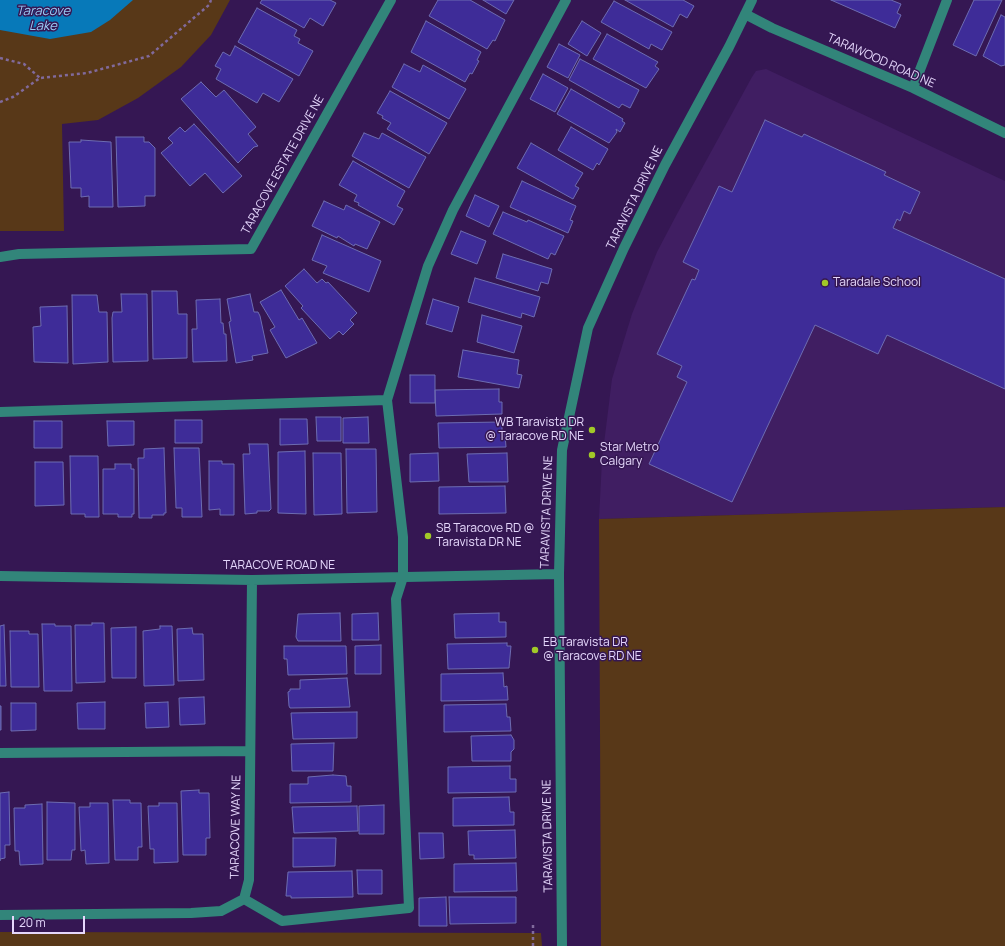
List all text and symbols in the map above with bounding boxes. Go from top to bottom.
water label: Taracove Lake [16,3,70,34]
street label: TARAWOOD ROAD NE [825,31,937,91]
street label: TARACOVE ESTATE DRIVE NE [239,93,327,237]
street label: TARAVISTA DRIVE NE [604,144,666,252]
place label: Taradale School [833,276,921,290]
marker: Taradale School [820,278,830,288]
place label: WB Taravista DR @ Taracove RD NE [485,416,584,444]
marker: WB Taravista DR @ Taracove RD NE [587,425,597,435]
place label: Star Metro Calgary [600,441,659,469]
marker: Star Metro Calgary [587,450,597,460]
street label: TARAVISTA DRIVE NE [538,455,556,569]
place label: SB Taracove RD @ Taravista DR NE [436,522,534,550]
marker: SB Taracove RD @ Taravista DR NE [423,531,433,541]
street label: TARACOVE ROAD NE [223,559,335,573]
place label: EB Taravista DR @ Taracove RD NE [543,636,642,664]
marker: EB Taravista DR @ Taracove RD NE [530,645,540,655]
street label: TARACOVE WAY NE [228,775,244,879]
street label: TARAVISTA DRIVE NE [540,779,556,893]
scale bar [14,908,87,934]
text: 20 m [19,914,46,931]

